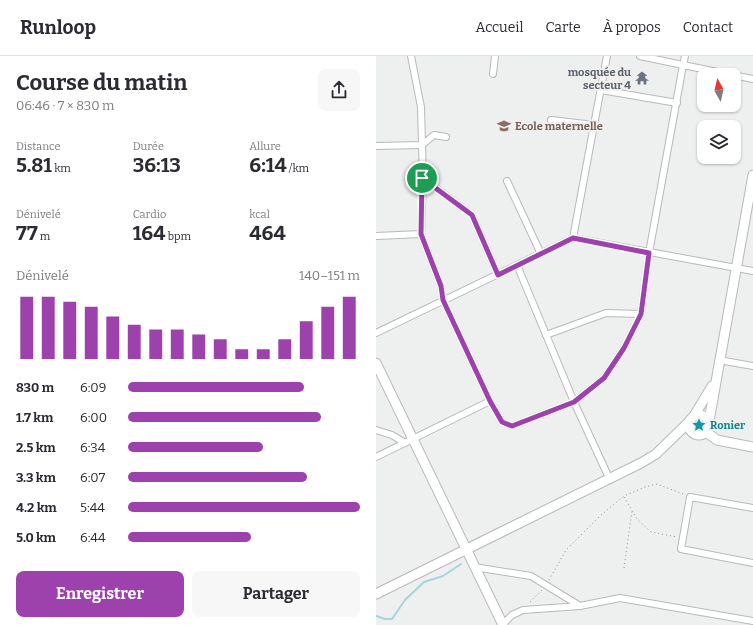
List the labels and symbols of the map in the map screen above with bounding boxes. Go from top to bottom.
place label: mosquée du secteur 4 [568,66,631,92]
north arrow [697,68,741,112]
temple icon: mosquée du secteur 4 [634,70,650,86]
school or university icon: Ecole maternelle [496,118,512,134]
place label: Ecole maternelle [515,120,603,133]
pin [405,161,439,195]
place icon: Ronier [691,417,707,433]
place label: Ronier [710,419,746,432]

